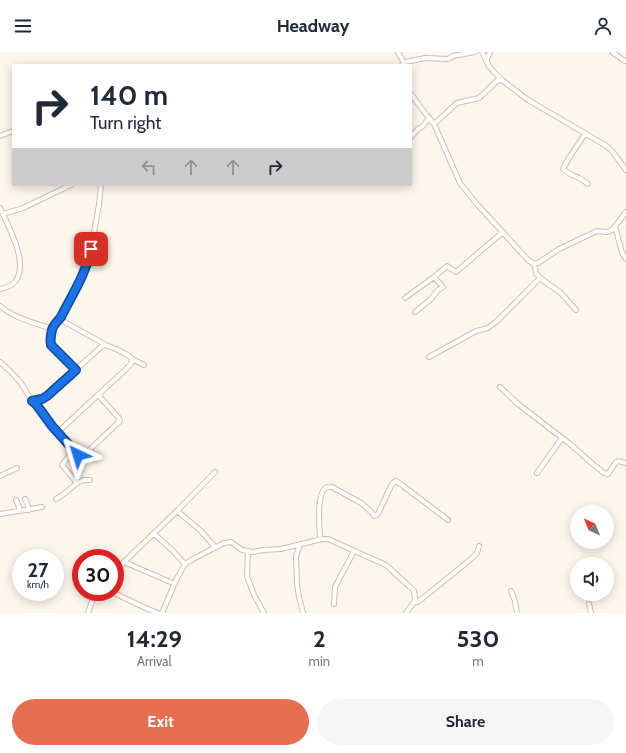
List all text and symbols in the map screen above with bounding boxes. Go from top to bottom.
icon: menu [12,15,34,37]
text: Headway [277,15,349,37]
icon: person [592,15,614,37]
text: 140 m [90,78,168,112]
icon: right [24,80,76,132]
text: Turn right [90,112,161,134]
icon: left [138,156,160,178]
icon: ahead [180,156,202,178]
icon: ahead [222,156,244,178]
icon: right [264,156,286,178]
pin [74,232,108,266]
icon: arrive [80,238,102,260]
position arrow [57,434,99,476]
north arrow [570,505,614,549]
map controls [570,505,614,601]
speed limit sign: 30 [72,549,124,601]
button: sound [570,557,614,601]
text: 27 [28,558,48,582]
text: km/h [27,578,49,591]
text: 14:29 [127,624,182,653]
text: 2 [313,624,326,653]
text: 530 [457,624,499,653]
text: Arrival [137,653,172,669]
text: min [309,653,330,669]
text: m [472,653,484,669]
button: Exit [12,699,309,745]
button: Share [317,699,614,745]

